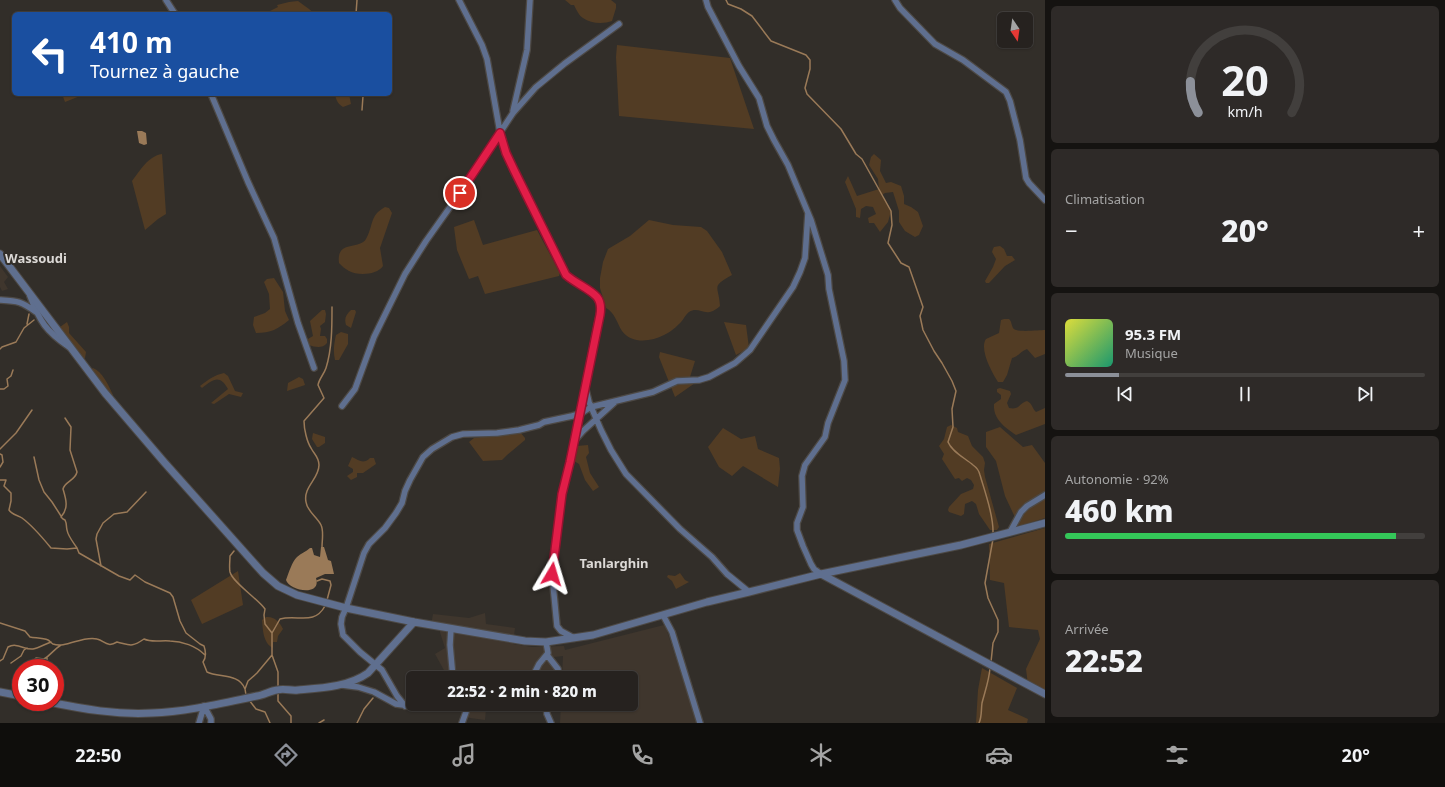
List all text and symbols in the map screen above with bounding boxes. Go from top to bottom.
north arrow [997,12,1033,48]
map controls [997,12,1033,48]
text: 410 m [90,23,173,61]
icon: left [24,28,76,80]
text: 20 [1221,52,1269,108]
text: Tournez à gauche [90,59,239,83]
text: km/h [1227,101,1263,120]
pin [443,176,477,210]
icon: arrive [449,182,471,204]
text: Climatisation [1065,190,1145,208]
text: 20° [1221,210,1269,251]
text: − [1065,215,1078,245]
text: + [1412,215,1425,245]
district label: Wassoudi [5,249,67,267]
text: 95.3 FM [1125,324,1181,344]
text: Musique [1125,344,1178,362]
icon: previous [1114,383,1136,405]
icon: pause [1234,383,1256,405]
icon: next [1354,383,1376,405]
text: Autonomie · 92% [1065,470,1169,488]
text: 460 km [1065,490,1174,531]
position arrow [531,553,573,595]
district label: Tanlarghin [579,554,649,572]
text: Arrivée [1065,620,1109,638]
text: 22:52 [1065,640,1143,681]
speed limit sign: 30 [12,659,64,711]
text: 22:52 · 2 min · 820 m [447,681,597,701]
icon: directions [272,741,300,769]
icon: music [450,741,478,769]
icon: phone [628,741,656,769]
icon: climate [807,741,835,769]
icon: car [985,741,1013,769]
icon: filters [1163,741,1191,769]
text: 22:50 [75,743,121,767]
text: 20° [1342,743,1370,767]

